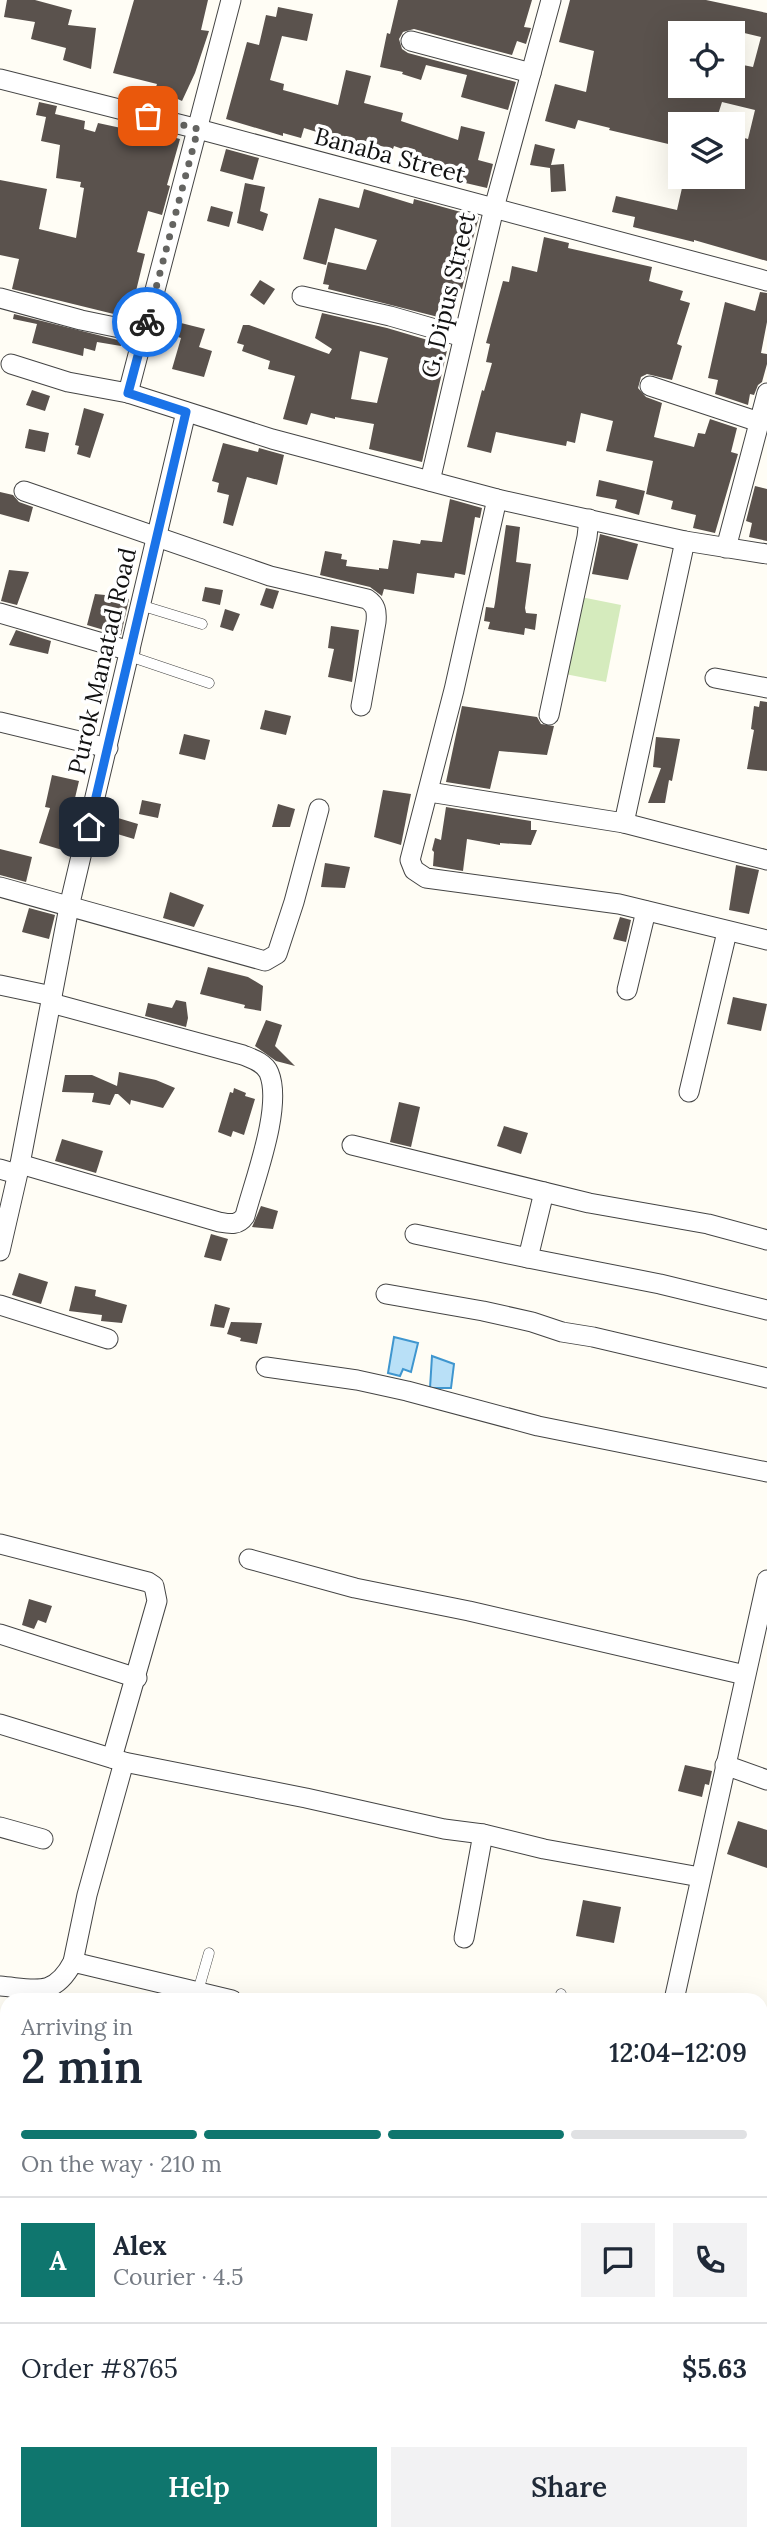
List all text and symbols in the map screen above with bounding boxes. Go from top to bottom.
map controls [668,21,745,189]
button: locate [668,21,745,98]
pin [118,86,178,146]
icon: bag [129,97,167,135]
button: layers [668,112,745,189]
street label: Banaba Street [311,120,470,190]
street label: G. Dipus Street [414,208,482,381]
courier [112,287,182,357]
icon: bike [128,303,166,341]
street label: Purok Manatad Road [61,545,143,777]
pin [59,797,119,857]
icon: home [70,808,108,846]
text: Arriving in [21,2012,133,2041]
text: 12:04–12:09 [609,2036,747,2069]
text: 2 min [21,2037,143,2096]
text: On the way · 210 m [21,2149,222,2178]
button: chat [581,2223,655,2297]
button: phone [673,2223,747,2297]
text: Alex [113,2229,167,2262]
text: A [49,2244,67,2277]
text: Courier · 4.5 [113,2262,244,2291]
text: Order #8765 [21,2352,178,2385]
text: $5.63 [682,2352,747,2385]
button: Help [21,2447,377,2527]
button: Share [391,2447,747,2527]

